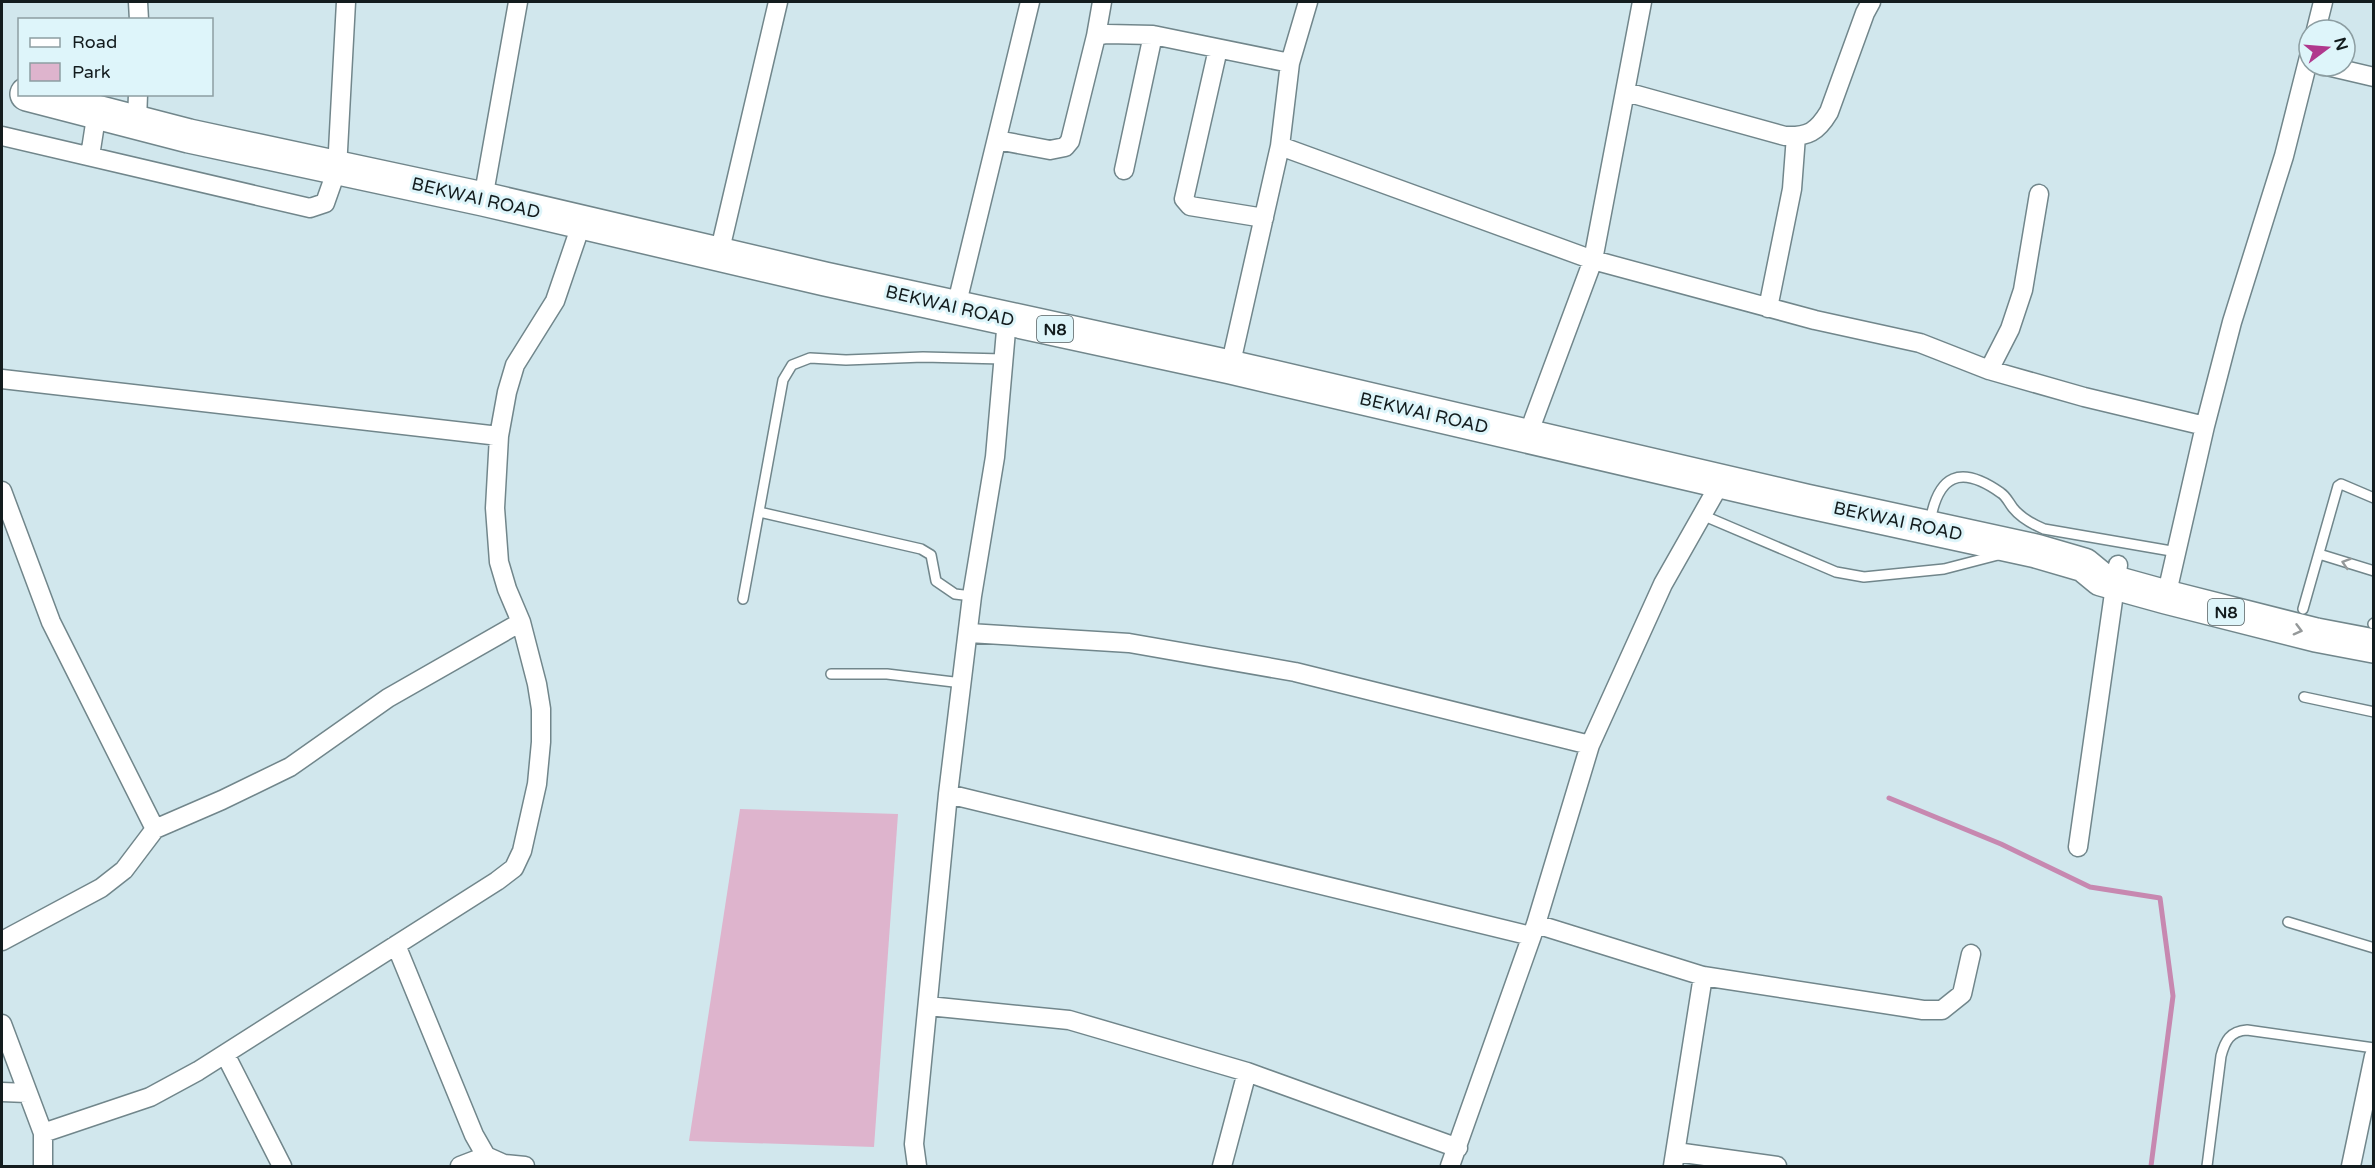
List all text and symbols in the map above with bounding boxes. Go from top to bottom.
legend [18,18,213,96]
north arrow [2297,18,2357,78]
text: Road [72,31,117,53]
text: N [2329,35,2352,53]
text: Park [72,61,111,83]
street label: BEKWAI ROAD [409,172,543,224]
street label: BEKWAI ROAD [883,280,1017,332]
road number: N8 [1037,316,1073,342]
street label: BEKWAI ROAD [1357,387,1491,439]
street label: BEKWAI ROAD [1831,497,1965,545]
one-way arrow [2341,557,2352,570]
road number: N8 [2208,599,2244,625]
one-way arrow [2293,623,2303,635]

